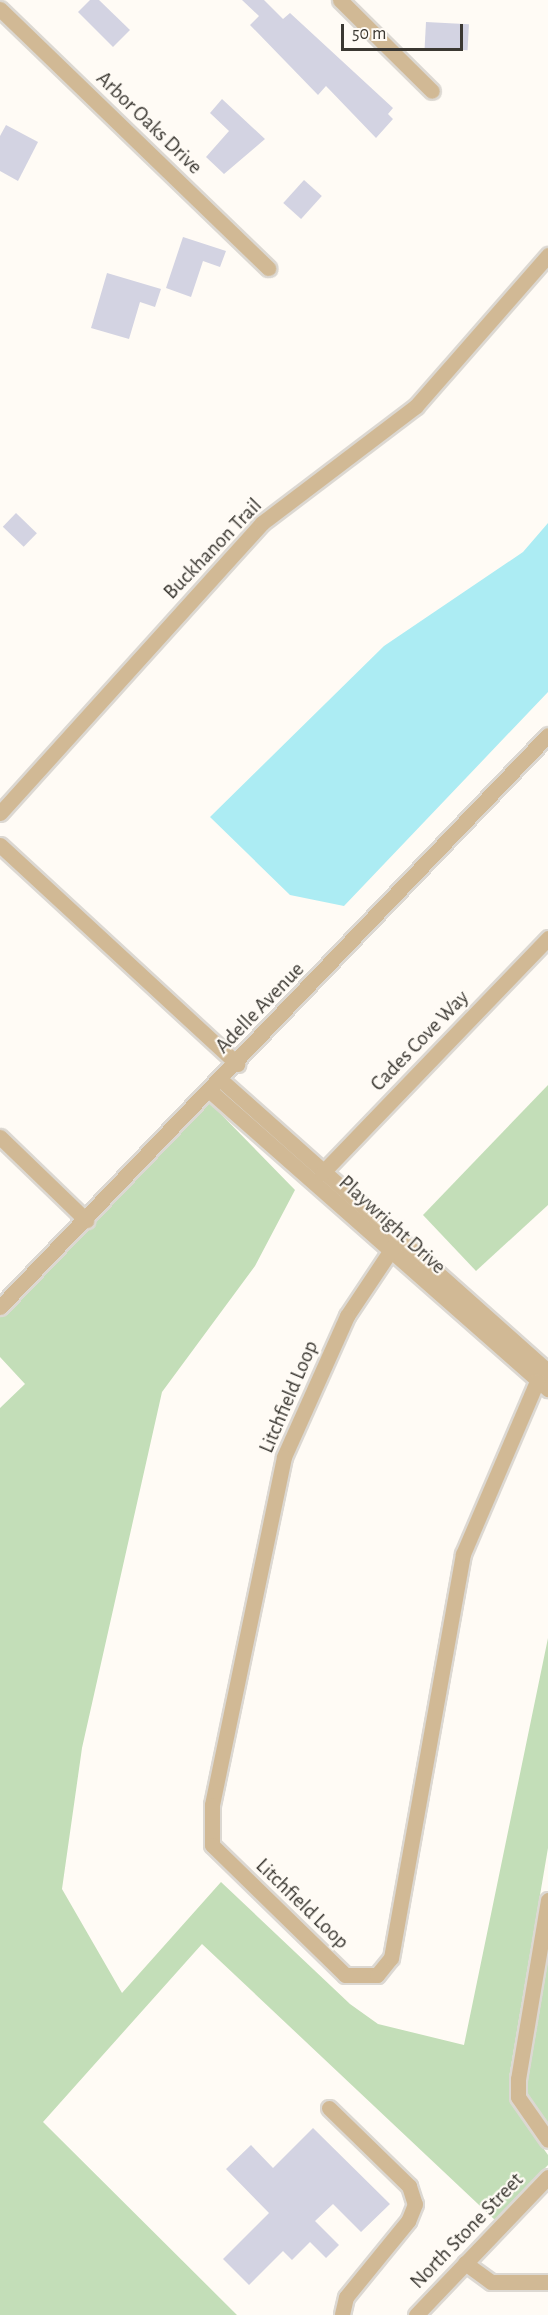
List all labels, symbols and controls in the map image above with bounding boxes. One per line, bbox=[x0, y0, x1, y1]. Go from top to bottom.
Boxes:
scale bar bbox=[344, 12, 466, 50]
text: 50 m bbox=[352, 25, 386, 43]
street label: Arbor Oaks Drive bbox=[91, 66, 207, 180]
street label: Buckhanon Trail bbox=[159, 493, 267, 605]
street label: Adelle Avenue bbox=[210, 957, 310, 1059]
street label: Cades Cove Way bbox=[366, 985, 474, 1097]
street label: Playwright Drive bbox=[333, 1170, 451, 1280]
street label: Litchfield Loop bbox=[254, 1337, 324, 1457]
street label: Litchfield Loop bbox=[250, 1853, 354, 1955]
street label: North Stone Street bbox=[405, 2168, 529, 2294]

